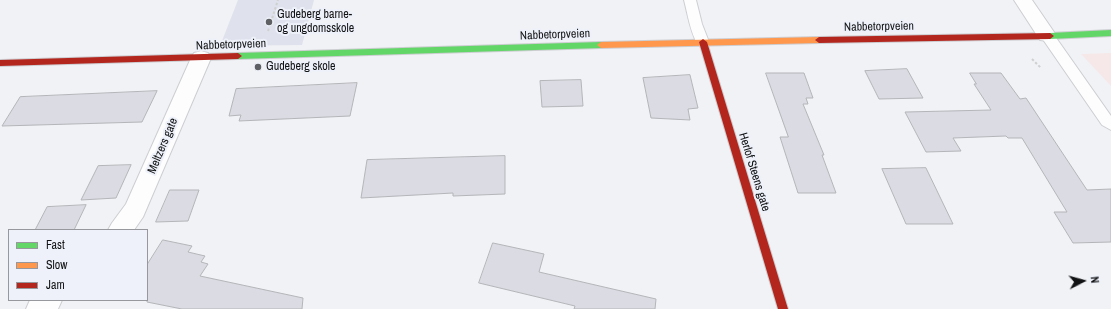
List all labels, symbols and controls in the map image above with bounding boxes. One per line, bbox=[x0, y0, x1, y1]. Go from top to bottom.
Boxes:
place label: Gudeberg barne- og ungdomsskole bbox=[277, 8, 354, 36]
marker: Gudeberg barne- og ungdomsskole bbox=[264, 17, 274, 27]
street label: Nabbetorpveien bbox=[844, 19, 914, 35]
street label: Nabbetorpveien bbox=[520, 27, 590, 43]
street label: Nabbetorpveien bbox=[196, 37, 266, 53]
place label: Gudeberg skole bbox=[266, 60, 335, 74]
marker: Gudeberg skole bbox=[253, 62, 263, 72]
street label: Meltzers gate bbox=[145, 116, 181, 176]
street label: Herlof Steens gate bbox=[735, 131, 773, 213]
legend bbox=[8, 229, 148, 301]
text: Fast bbox=[46, 237, 65, 253]
text: Slow bbox=[46, 257, 67, 273]
north arrow bbox=[1063, 261, 1103, 301]
text: N bbox=[1088, 276, 1102, 284]
text: Jam bbox=[46, 277, 65, 293]

